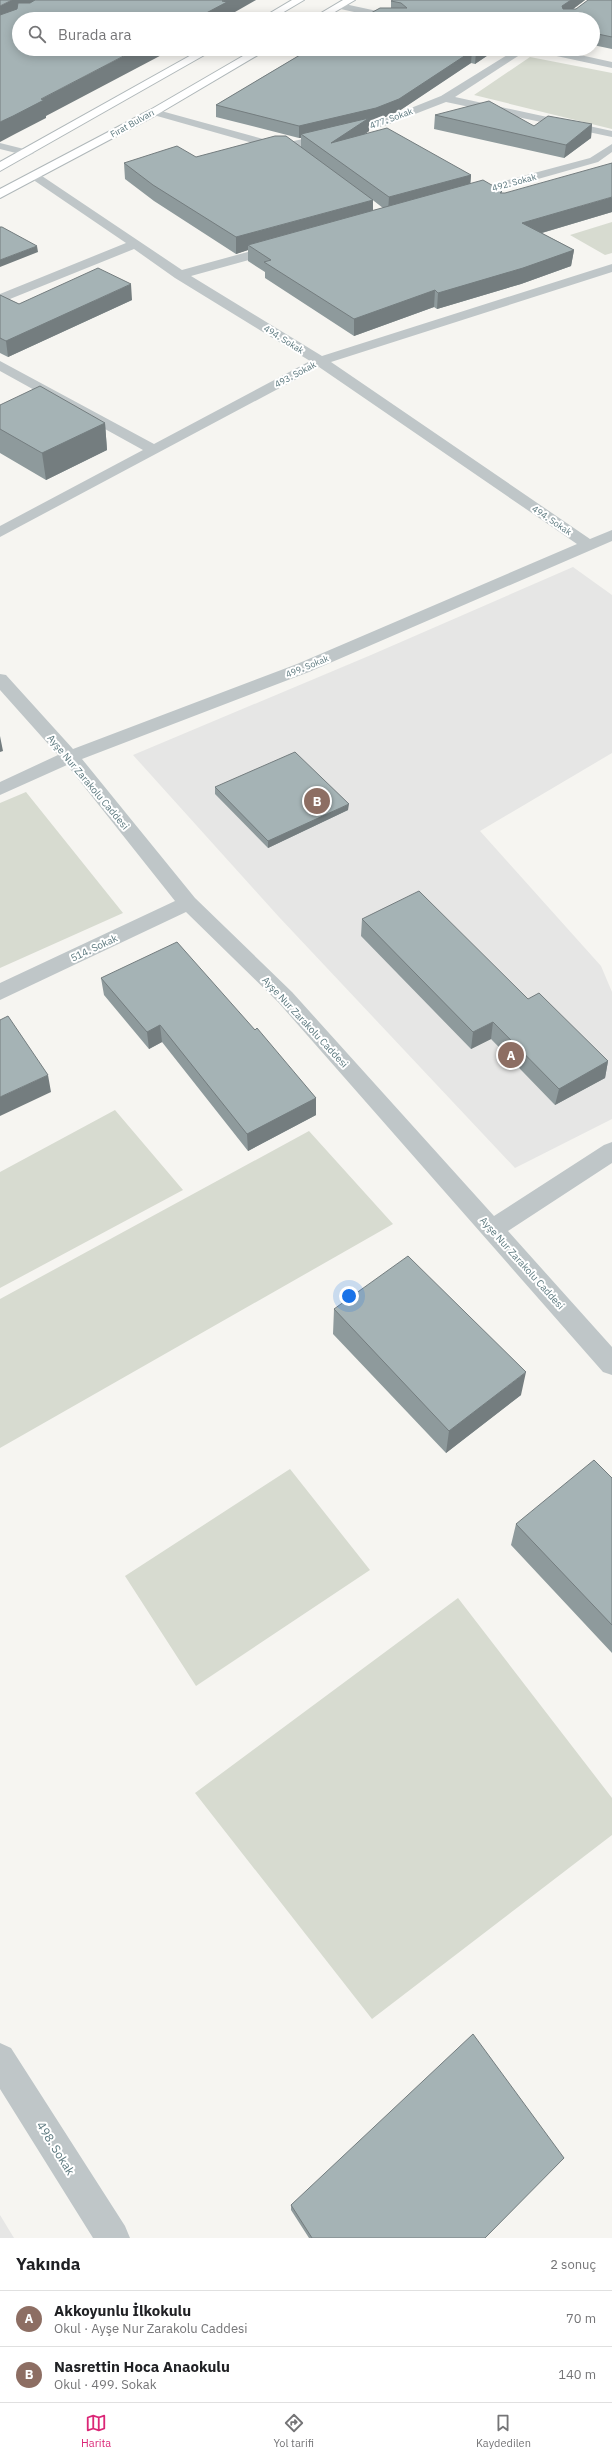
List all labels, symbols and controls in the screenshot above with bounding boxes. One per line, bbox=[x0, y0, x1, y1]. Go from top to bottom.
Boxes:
search box bbox=[12, 12, 600, 56]
icon: search bbox=[26, 23, 48, 45]
text: Burada ara bbox=[58, 25, 132, 44]
street label: 477. Sokak bbox=[368, 105, 414, 131]
street label: Fırat Bulvarı bbox=[108, 106, 156, 140]
street label: 492. Sokak bbox=[491, 171, 538, 193]
street label: 494. Sokak bbox=[262, 322, 306, 356]
street label: 493. Sokak bbox=[272, 358, 318, 389]
street label: 494. Sokak bbox=[530, 503, 574, 537]
street label: 499. Sokak bbox=[284, 652, 330, 680]
street label: Ayşe Nur Zarakolu Caddesi bbox=[44, 732, 132, 832]
pin: B bbox=[304, 786, 330, 816]
street label: 514. Sokak bbox=[68, 931, 120, 965]
street label: Ayşe Nur Zarakolu Caddesi bbox=[259, 974, 351, 1070]
pin: A bbox=[498, 1040, 524, 1070]
street label: Ayşe Nur Zarakolu Caddesi bbox=[477, 1214, 567, 1312]
your location bbox=[339, 1286, 359, 1306]
street label: 498. Sokak bbox=[34, 2118, 79, 2178]
text: Yakında bbox=[16, 2253, 80, 2275]
text: 2 sonuç bbox=[550, 2256, 596, 2273]
text: Akkoyunlu İlkokulu bbox=[54, 2301, 191, 2320]
text: A bbox=[25, 2310, 33, 2327]
text: 70 m bbox=[566, 2310, 596, 2327]
text: Okul · Ayşe Nur Zarakolu Caddesi bbox=[54, 2320, 248, 2337]
text: Nasrettin Hoca Anaokulu bbox=[54, 2357, 230, 2376]
text: B bbox=[25, 2366, 33, 2383]
text: 140 m bbox=[558, 2366, 596, 2383]
text: Okul · 499. Sokak bbox=[54, 2376, 157, 2393]
tab: Harita bbox=[81, 2412, 111, 2450]
tab: Yol tarifi bbox=[273, 2412, 314, 2450]
tab: Kaydedilen bbox=[476, 2412, 531, 2450]

